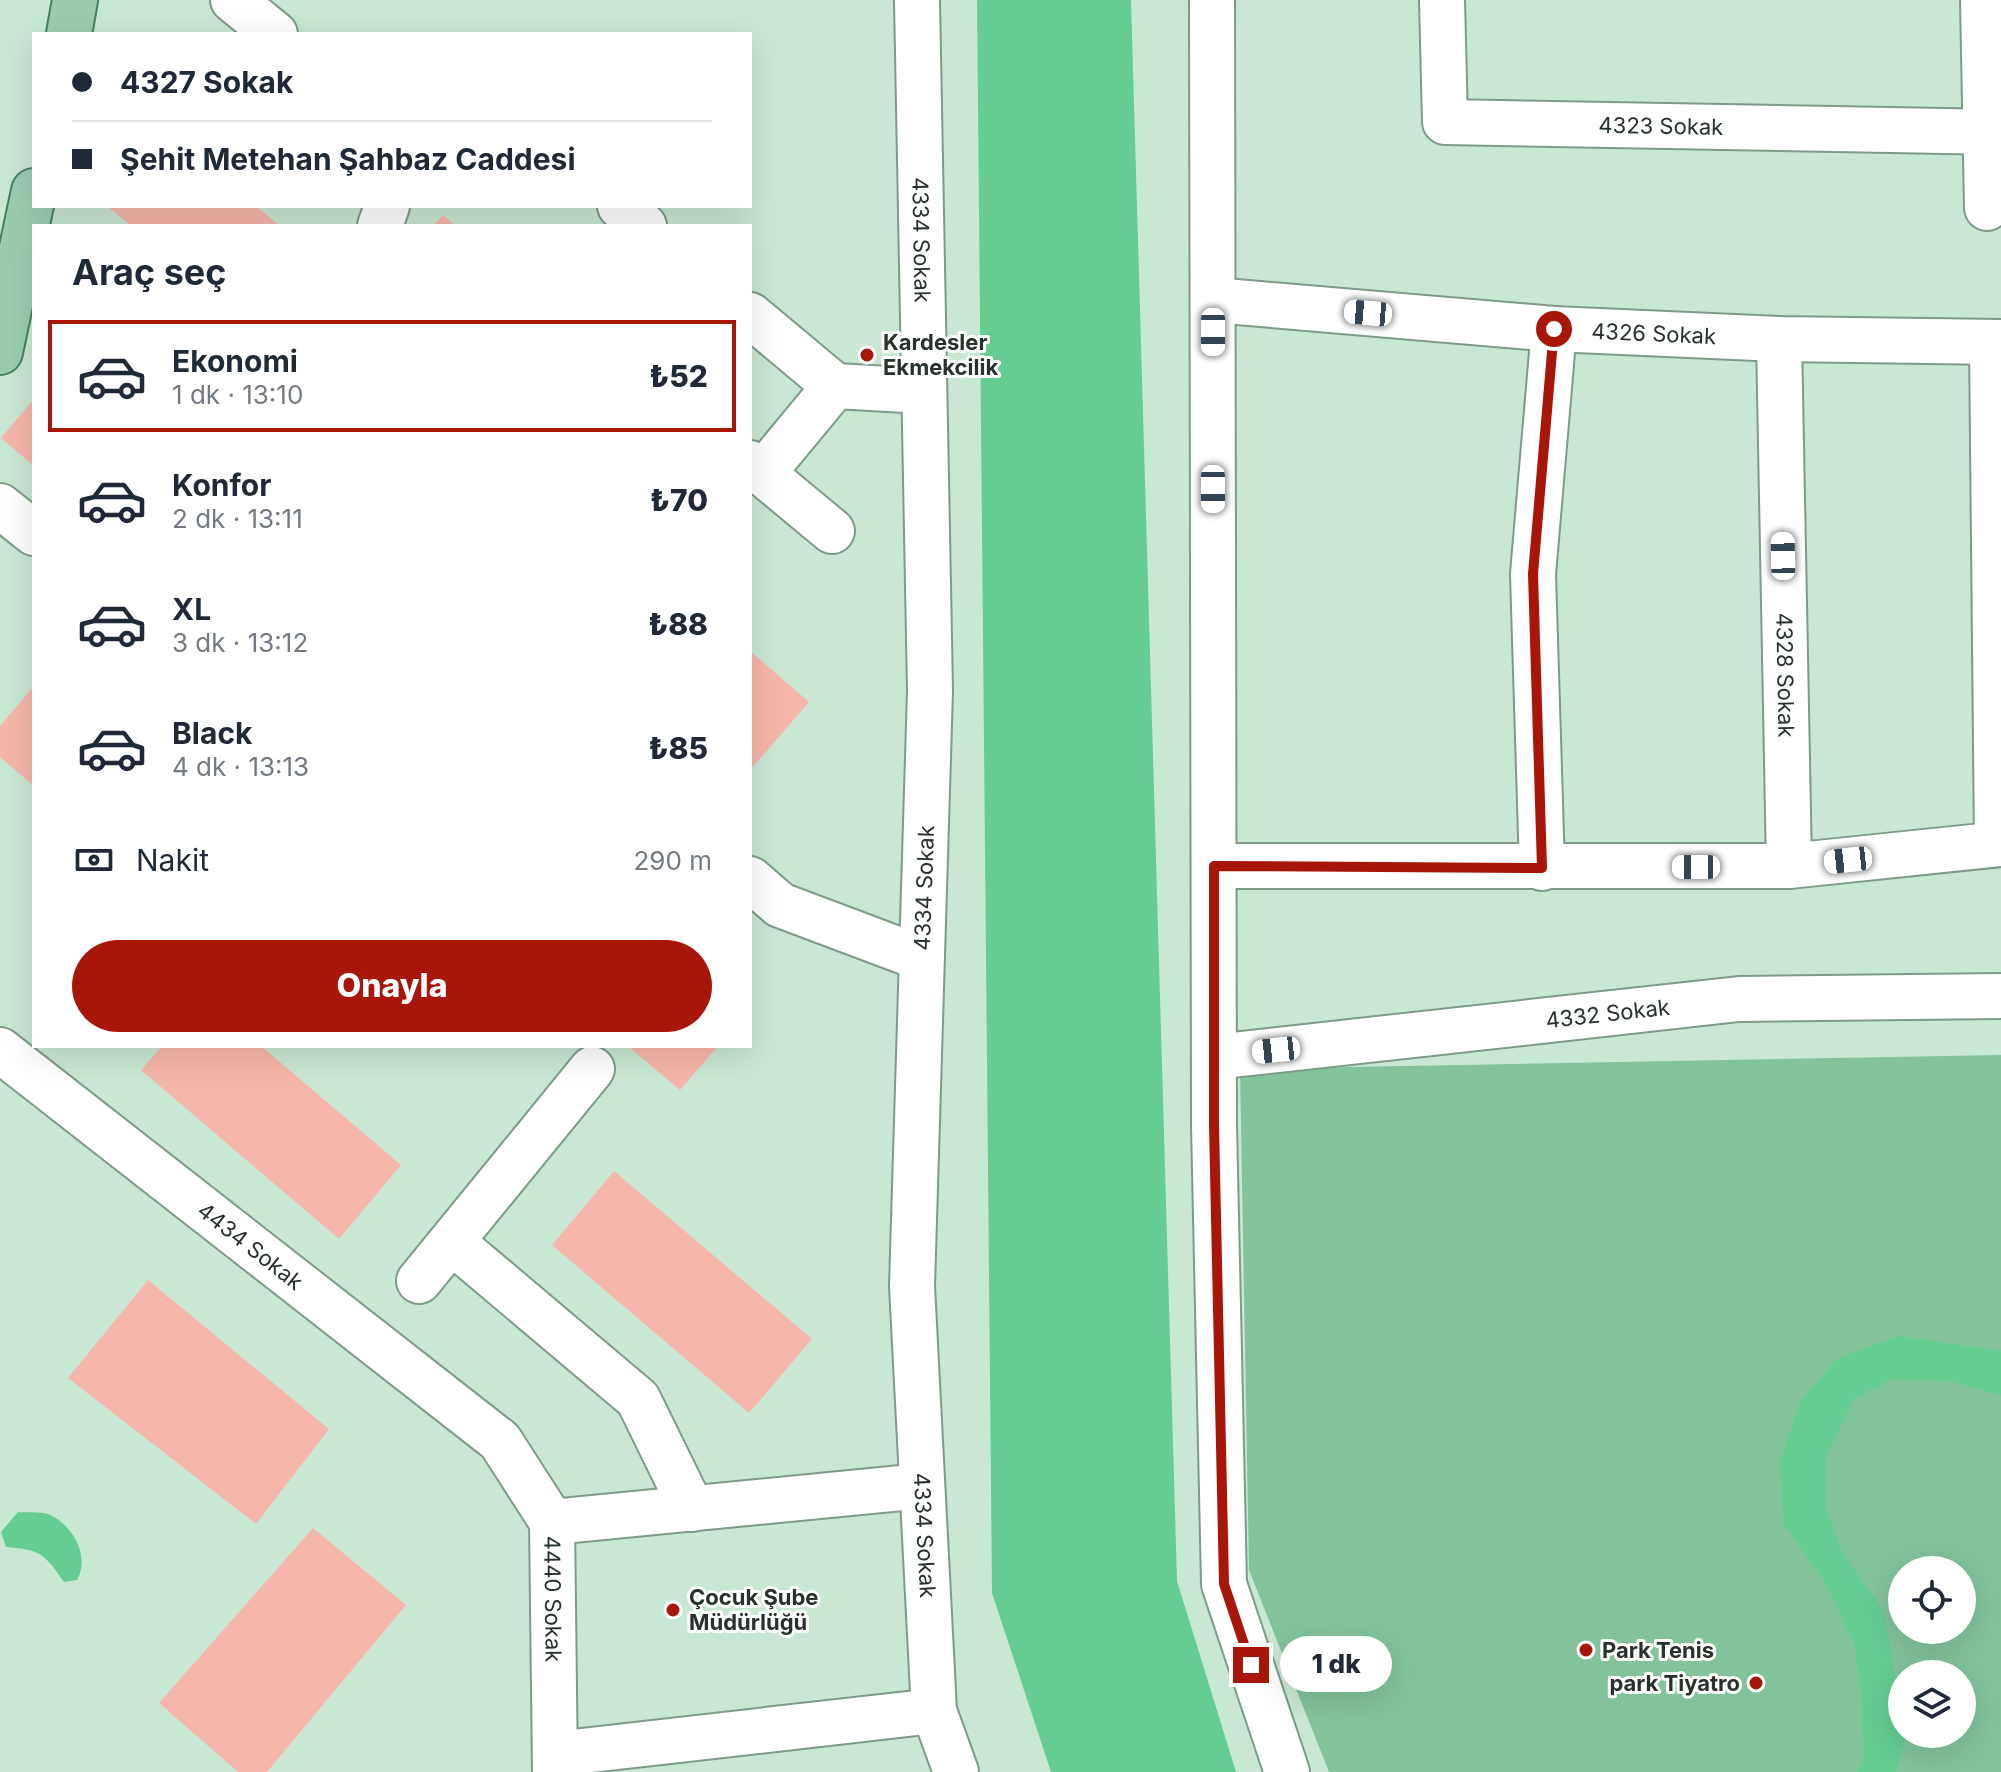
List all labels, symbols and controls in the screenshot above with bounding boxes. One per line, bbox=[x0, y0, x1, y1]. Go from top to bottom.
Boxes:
text: 4327 Sokak bbox=[120, 64, 293, 100]
street label: 4323 Sokak bbox=[1598, 112, 1724, 140]
text: Şehit Metehan Şahbaz Caddesi bbox=[120, 141, 576, 177]
street label: 4334 Sokak bbox=[907, 177, 936, 303]
text: Araç seç bbox=[72, 250, 226, 294]
car bbox=[1343, 299, 1393, 327]
car bbox=[1201, 308, 1225, 356]
route start bbox=[1536, 311, 1572, 347]
street label: 4326 Sokak bbox=[1591, 318, 1717, 349]
place label: Kardesler Ekmekcilik bbox=[883, 329, 998, 380]
icon: car bbox=[76, 340, 148, 412]
text: Ekonomi bbox=[172, 343, 298, 379]
marker: Kardesler Ekmekcilik bbox=[858, 346, 876, 364]
text: ₺52 bbox=[649, 358, 708, 394]
text: 1 dk · 13:10 bbox=[172, 379, 303, 410]
icon: car bbox=[76, 464, 148, 536]
car bbox=[1201, 465, 1225, 513]
text: Konfor bbox=[172, 467, 271, 503]
text: ₺70 bbox=[650, 482, 708, 518]
text: 2 dk · 13:11 bbox=[172, 503, 303, 534]
car bbox=[1771, 532, 1795, 580]
icon: car bbox=[76, 588, 148, 660]
text: XL bbox=[172, 591, 211, 627]
text: ₺88 bbox=[648, 606, 708, 642]
street label: 4328 Sokak bbox=[1771, 612, 1800, 738]
text: 3 dk · 13:12 bbox=[172, 627, 308, 658]
icon: car bbox=[76, 712, 148, 784]
text: Black bbox=[172, 715, 252, 751]
text: ₺85 bbox=[649, 730, 708, 766]
text: 4 dk · 13:13 bbox=[172, 751, 309, 782]
street label: 4334 Sokak bbox=[909, 825, 939, 951]
icon: cash bbox=[72, 838, 116, 882]
text: Nakit bbox=[136, 842, 209, 878]
text: 290 m bbox=[634, 845, 712, 876]
car bbox=[1823, 846, 1873, 874]
car bbox=[1672, 855, 1720, 879]
button: Onayla bbox=[72, 940, 712, 1032]
street label: 4332 Sokak bbox=[1544, 994, 1671, 1033]
car bbox=[1251, 1036, 1301, 1064]
street label: 4434 Sokak bbox=[193, 1197, 308, 1295]
street label: 4334 Sokak bbox=[909, 1472, 941, 1599]
street label: 4440 Sokak bbox=[539, 1536, 567, 1662]
map controls bbox=[1888, 1556, 1976, 1748]
button: locate bbox=[1888, 1556, 1976, 1644]
place label: Çocuk Şube Müdürlüğü bbox=[689, 1584, 818, 1635]
marker: Çocuk Şube Müdürlüğü bbox=[664, 1601, 682, 1619]
callout: 1 dk bbox=[1279, 1637, 1391, 1693]
place label: Park Tenis bbox=[1602, 1637, 1714, 1663]
marker: Park Tenis bbox=[1577, 1641, 1595, 1659]
route end bbox=[1233, 1647, 1269, 1683]
text: 1 dk bbox=[1311, 1648, 1361, 1679]
button: layers bbox=[1888, 1660, 1976, 1748]
place label: park Tiyatro bbox=[1609, 1670, 1740, 1696]
marker: park Tiyatro bbox=[1747, 1674, 1765, 1692]

